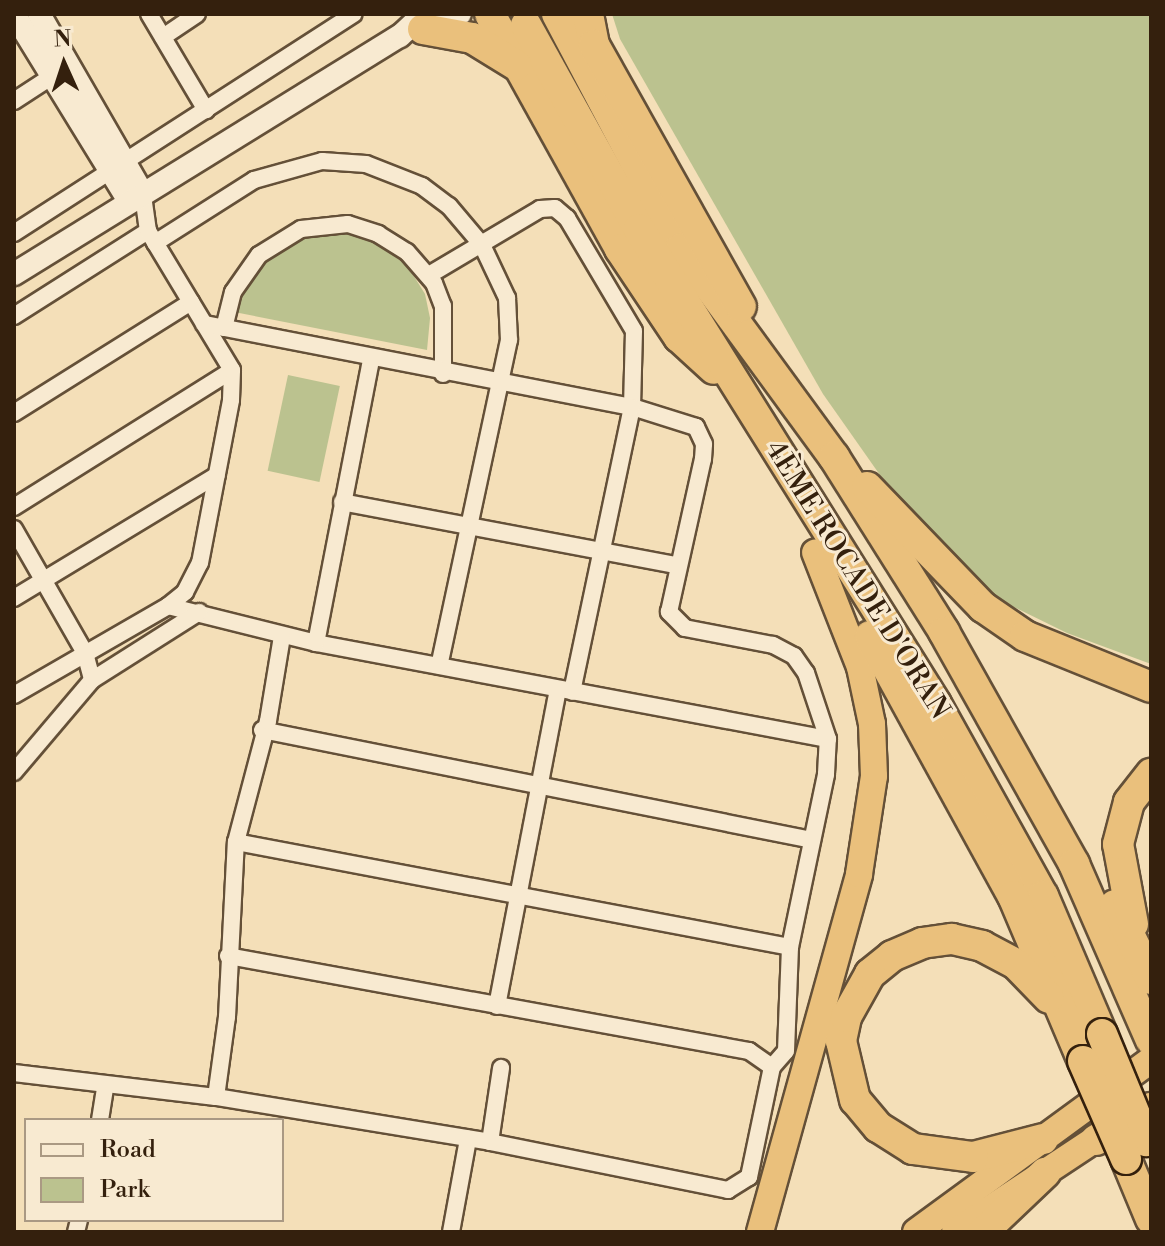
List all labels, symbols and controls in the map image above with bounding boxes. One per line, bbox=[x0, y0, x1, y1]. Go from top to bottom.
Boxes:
north arrow bbox=[24, 24, 104, 104]
text: N bbox=[53, 26, 72, 53]
street label: 4ÈME ROCADE D'ORAN bbox=[757, 435, 957, 725]
legend bbox=[24, 1118, 284, 1222]
text: Road bbox=[100, 1135, 156, 1165]
text: Park bbox=[100, 1175, 150, 1205]

